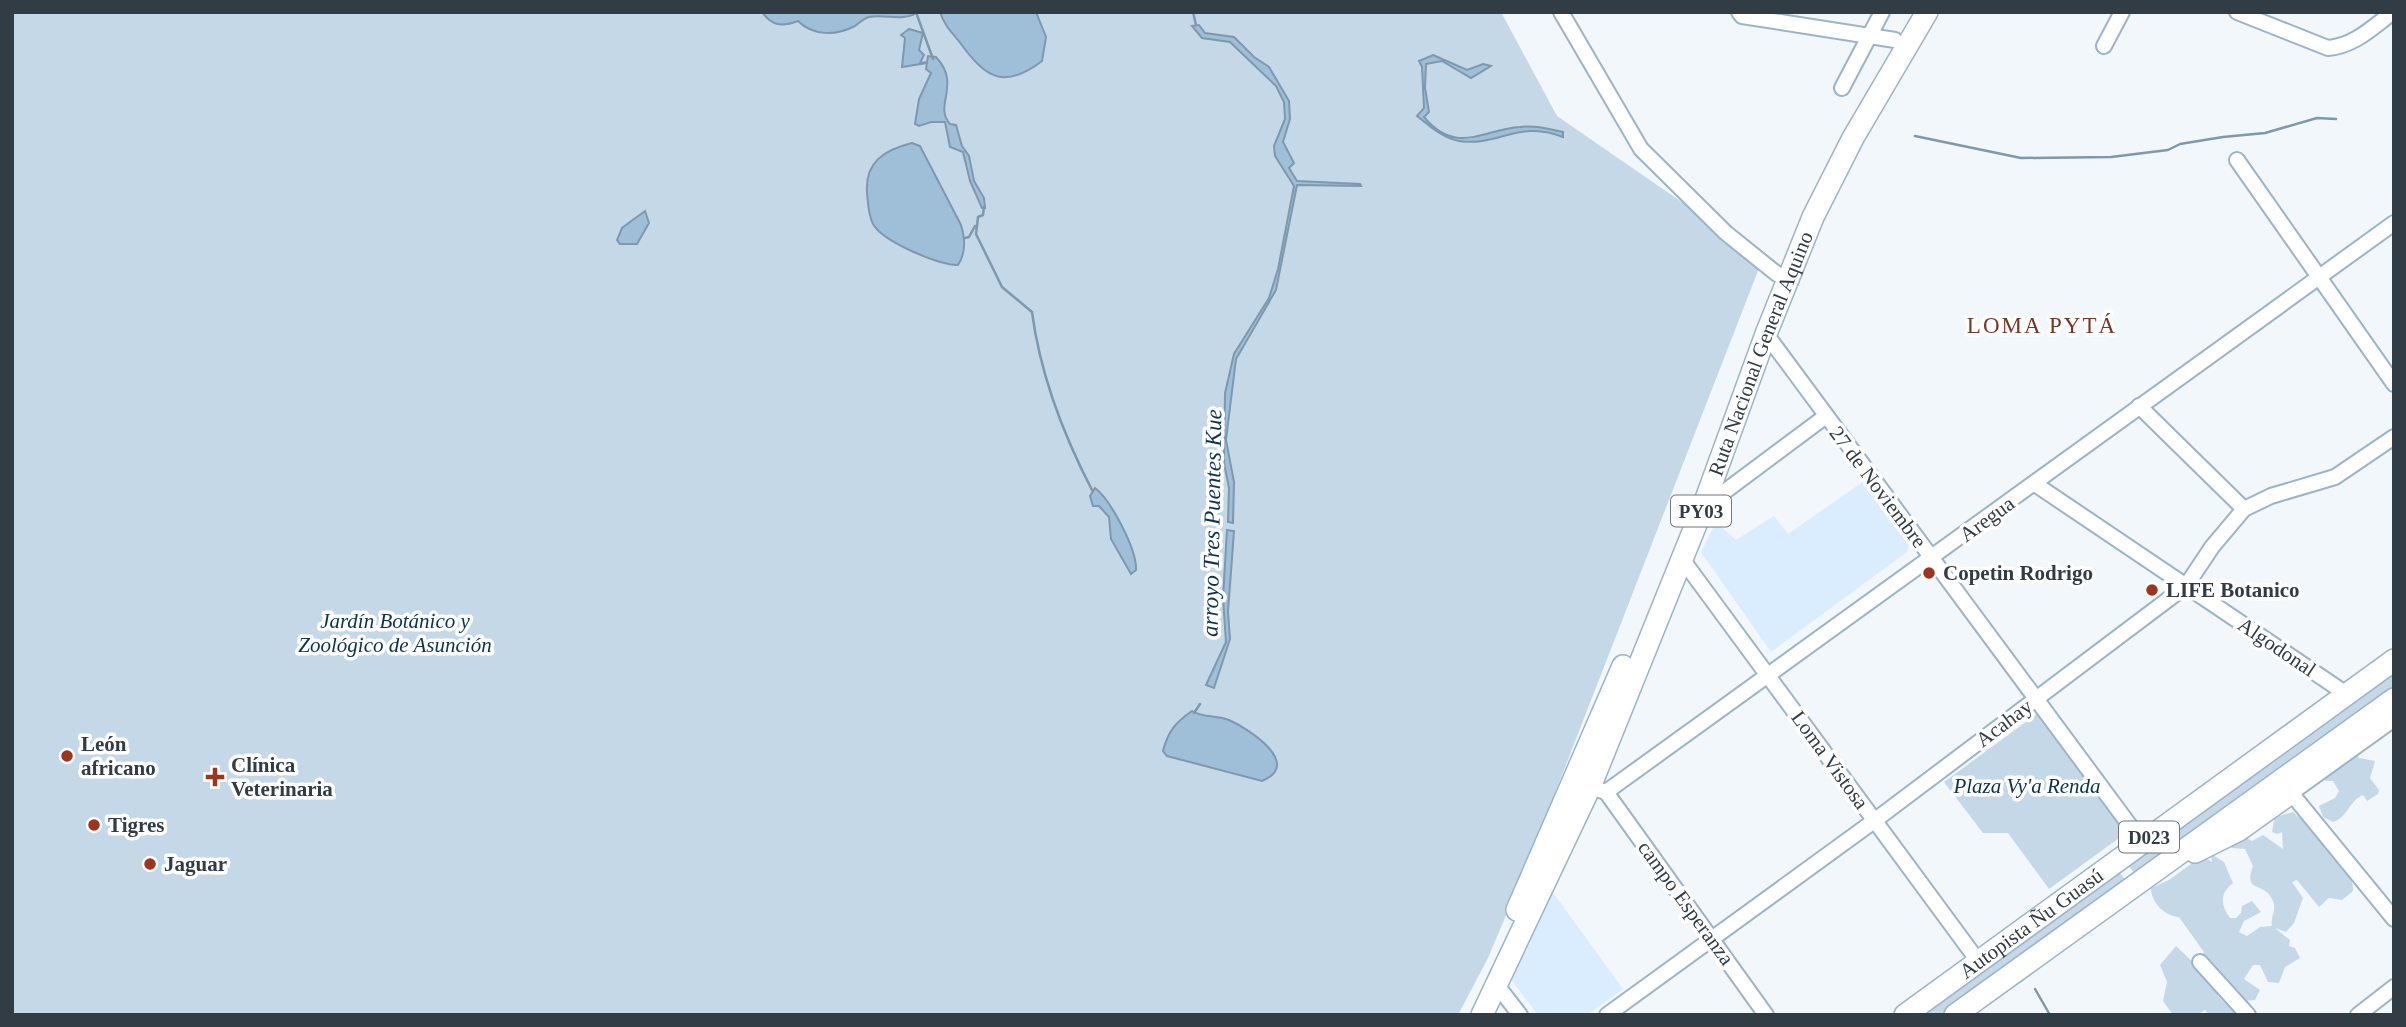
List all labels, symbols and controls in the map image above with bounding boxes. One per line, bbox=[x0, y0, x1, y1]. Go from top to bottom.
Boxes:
street label: Ruta Nacional General Aquino bbox=[1703, 228, 1818, 479]
district label: LOMA PYTÁ bbox=[1967, 313, 2117, 338]
water label: arroyo Tres Puentes Kue bbox=[1198, 409, 1226, 637]
street label: 27 de Noviembre bbox=[1825, 422, 1931, 552]
street label: Aregua bbox=[1955, 491, 2020, 547]
road number: PY03 bbox=[1671, 496, 1731, 526]
place label: Copetin Rodrigo bbox=[1943, 561, 2093, 585]
marker: Copetin Rodrigo bbox=[1921, 565, 1937, 581]
place label: LIFE Botanico bbox=[2166, 578, 2300, 602]
marker: LIFE Botanico bbox=[2144, 582, 2160, 598]
park label: Jardín Botánico y Zoológico de Asunción bbox=[298, 609, 492, 657]
street label: Algodonal bbox=[2234, 612, 2321, 682]
street label: Acahay bbox=[1971, 694, 2037, 752]
street label: Loma Vistosa bbox=[1786, 706, 1874, 814]
place label: León africano bbox=[81, 732, 156, 780]
marker: León africano bbox=[59, 748, 75, 764]
place label: Clínica Veterinaria bbox=[231, 753, 333, 801]
marker: Clínica Veterinaria bbox=[205, 767, 225, 787]
park label: Plaza Vy'a Renda bbox=[1952, 774, 2101, 798]
place label: Tigres bbox=[108, 813, 164, 837]
marker: Tigres bbox=[86, 817, 102, 833]
road number: D023 bbox=[2119, 822, 2179, 852]
street label: campo Esperanza bbox=[1633, 836, 1739, 970]
place label: Jaguar bbox=[164, 852, 227, 876]
marker: Jaguar bbox=[142, 856, 158, 872]
street label: Autopista Ñu Guasú bbox=[1955, 863, 2108, 983]

